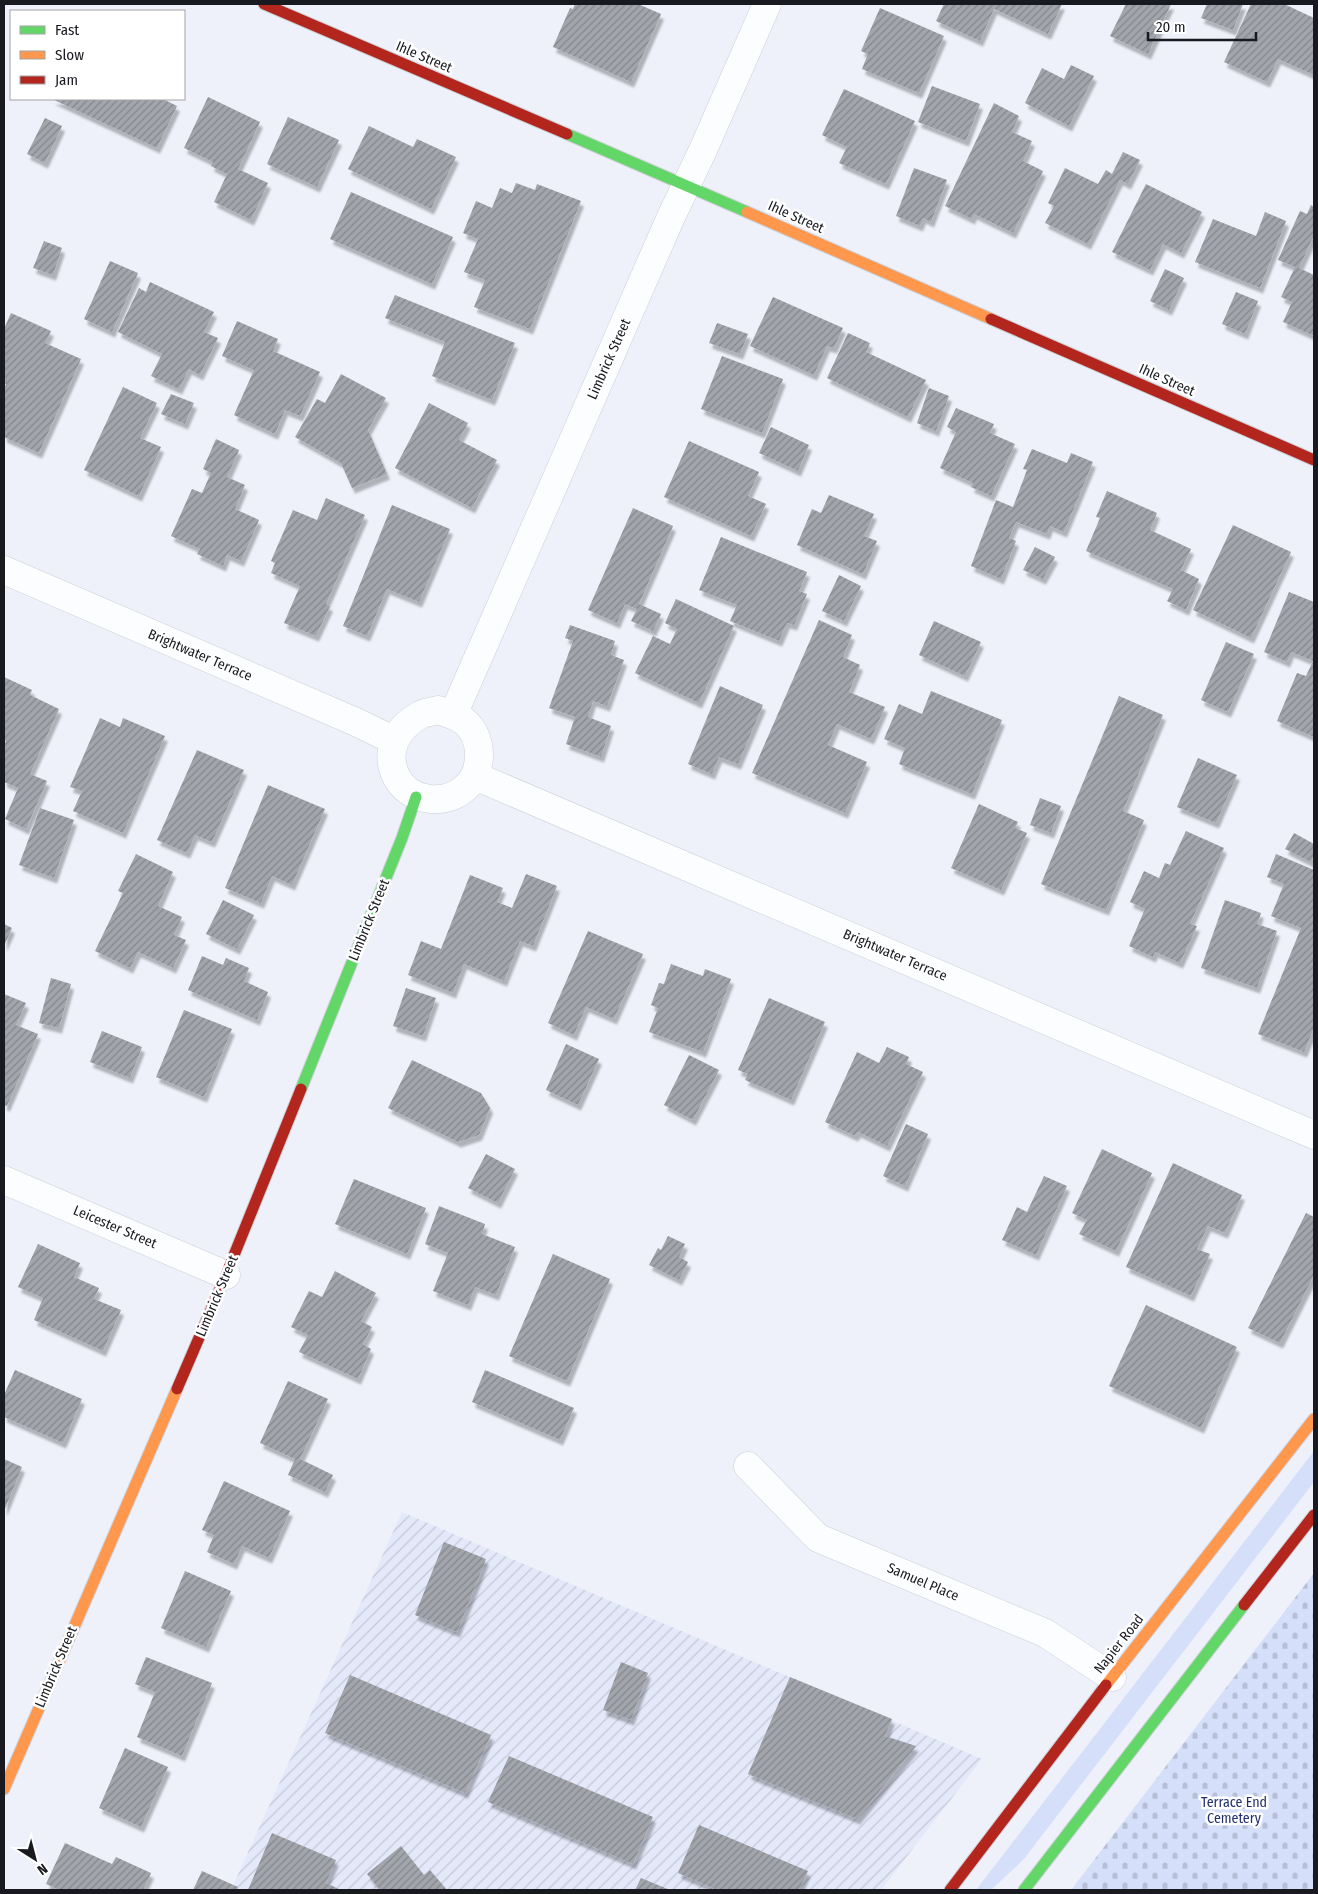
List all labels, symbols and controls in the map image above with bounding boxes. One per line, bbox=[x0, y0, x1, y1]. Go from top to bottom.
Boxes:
legend bbox=[10, 10, 185, 100]
scale bar bbox=[1148, 10, 1256, 42]
text: 20 m bbox=[1156, 18, 1186, 36]
text: Fast bbox=[55, 21, 79, 39]
street label: Ihle Street bbox=[393, 38, 455, 77]
text: Slow bbox=[55, 46, 84, 64]
text: Jam bbox=[55, 71, 78, 89]
street label: Ihle Street bbox=[765, 197, 827, 237]
street label: Limbrick Street bbox=[584, 316, 635, 402]
street label: Ihle Street bbox=[1136, 360, 1198, 400]
street label: Brightwater Terrace bbox=[145, 625, 255, 685]
street label: Limbrick Street bbox=[345, 876, 393, 963]
street label: Brightwater Terrace bbox=[840, 925, 950, 985]
street label: Leicester Street bbox=[71, 1202, 160, 1252]
street label: Limbrick Street bbox=[192, 1252, 242, 1339]
street label: Samuel Place bbox=[885, 1559, 961, 1605]
street label: Napier Road bbox=[1091, 1611, 1147, 1677]
street label: Limbrick Street bbox=[31, 1623, 81, 1710]
park label: Terrace End Cemetery bbox=[1201, 1794, 1267, 1827]
north arrow bbox=[10, 1834, 60, 1884]
text: N bbox=[34, 1860, 51, 1878]

